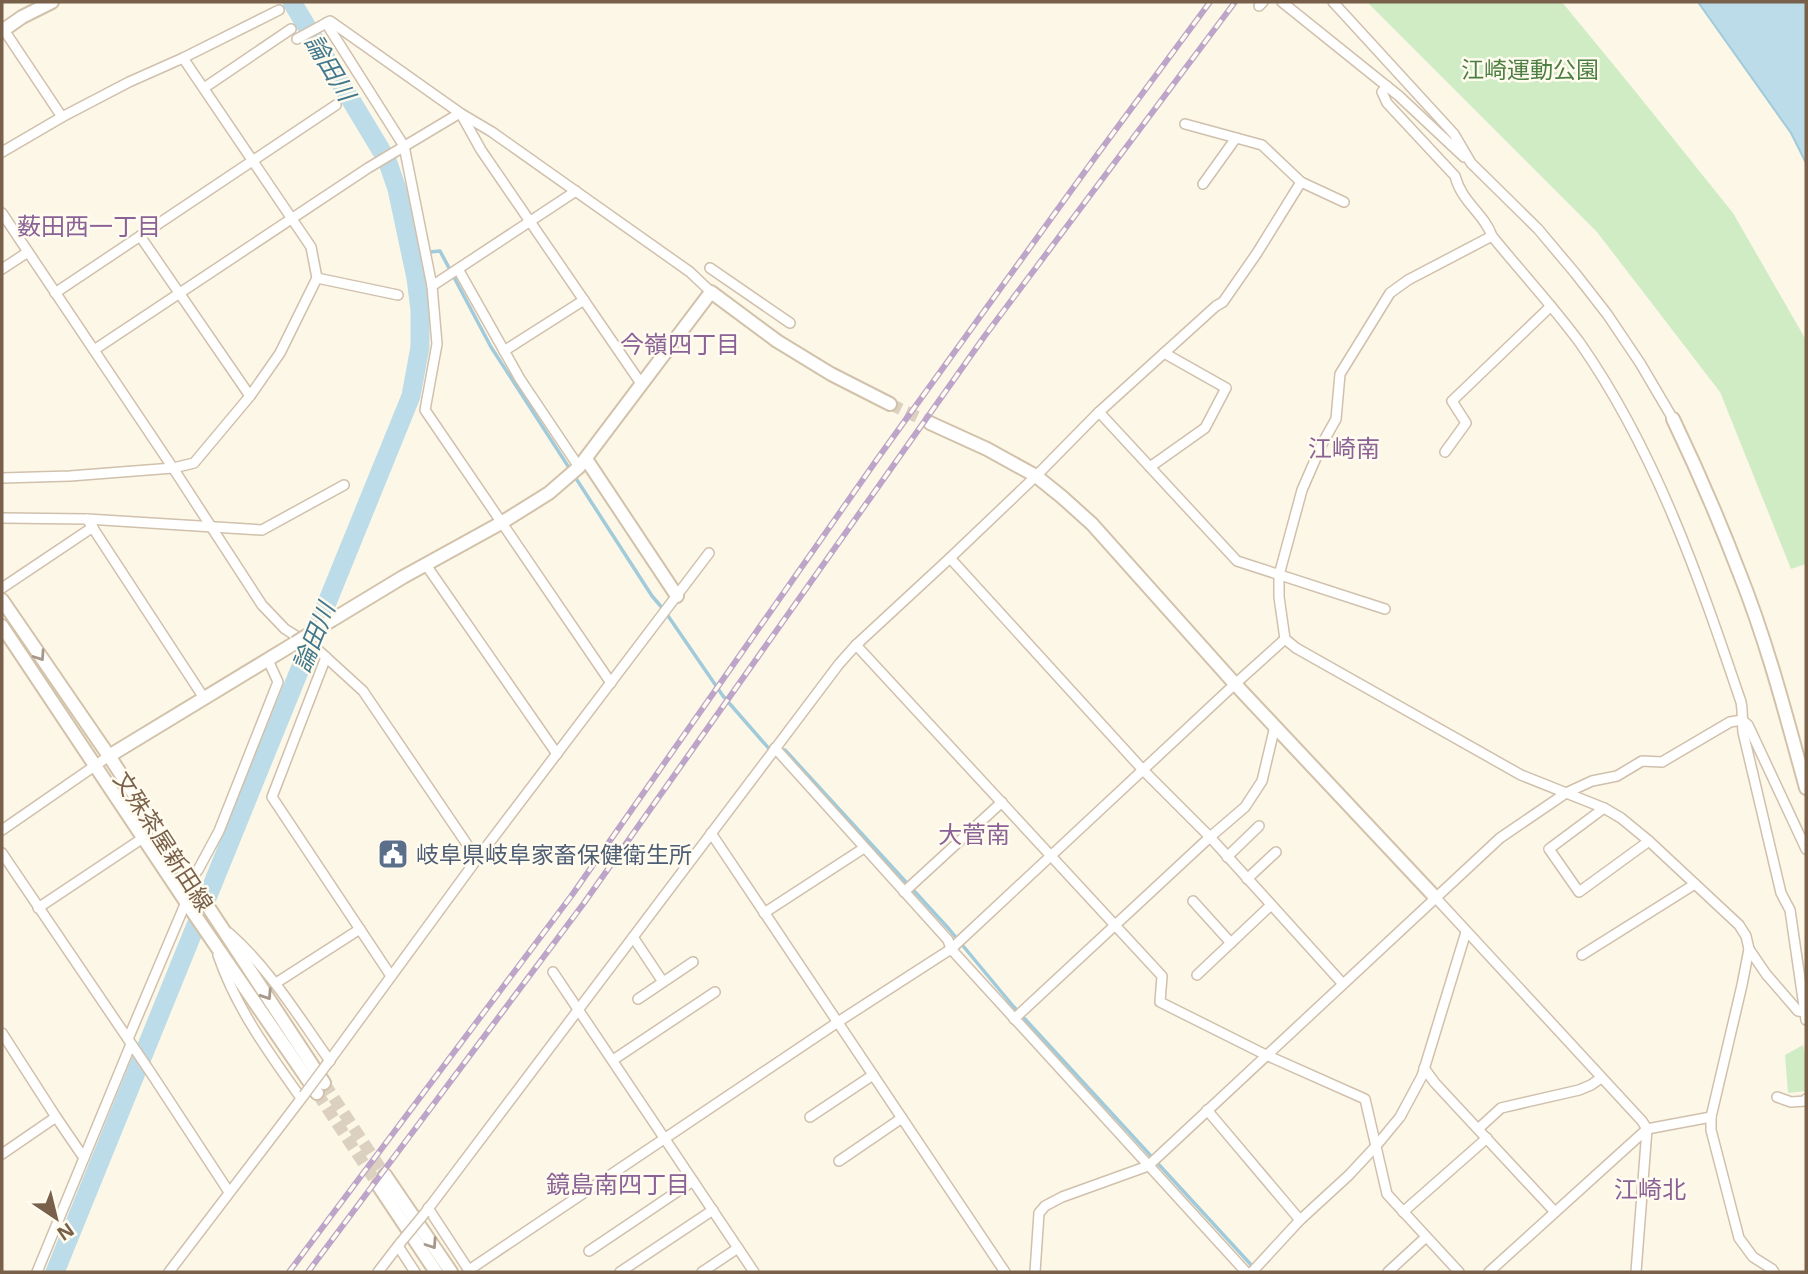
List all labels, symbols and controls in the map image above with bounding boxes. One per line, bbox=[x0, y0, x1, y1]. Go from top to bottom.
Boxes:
water label: 論田川 bbox=[298, 28, 365, 109]
park label: 江崎運動公園 bbox=[1461, 53, 1599, 85]
district label: 薮田西一丁目 bbox=[17, 209, 161, 242]
district label: 今嶺四丁目 bbox=[620, 327, 740, 360]
district label: 江崎南 bbox=[1308, 431, 1380, 464]
water label: 論田川 bbox=[284, 595, 343, 677]
one-way arrow bbox=[32, 648, 44, 661]
street label: 文殊茶屋新田線 bbox=[107, 765, 221, 917]
district label: 大菅南 bbox=[938, 817, 1010, 850]
public building icon: 岐阜県岐阜家畜保健衛生所 bbox=[376, 837, 410, 871]
place label: 岐阜県岐阜家畜保健衛生所 bbox=[416, 838, 692, 870]
one-way arrow bbox=[258, 988, 271, 1001]
district label: 鏡島南四丁目 bbox=[546, 1167, 690, 1200]
district label: 江崎北 bbox=[1614, 1172, 1686, 1205]
north arrow bbox=[21, 1183, 91, 1253]
text: N bbox=[52, 1217, 80, 1247]
one-way arrow bbox=[424, 1236, 436, 1249]

